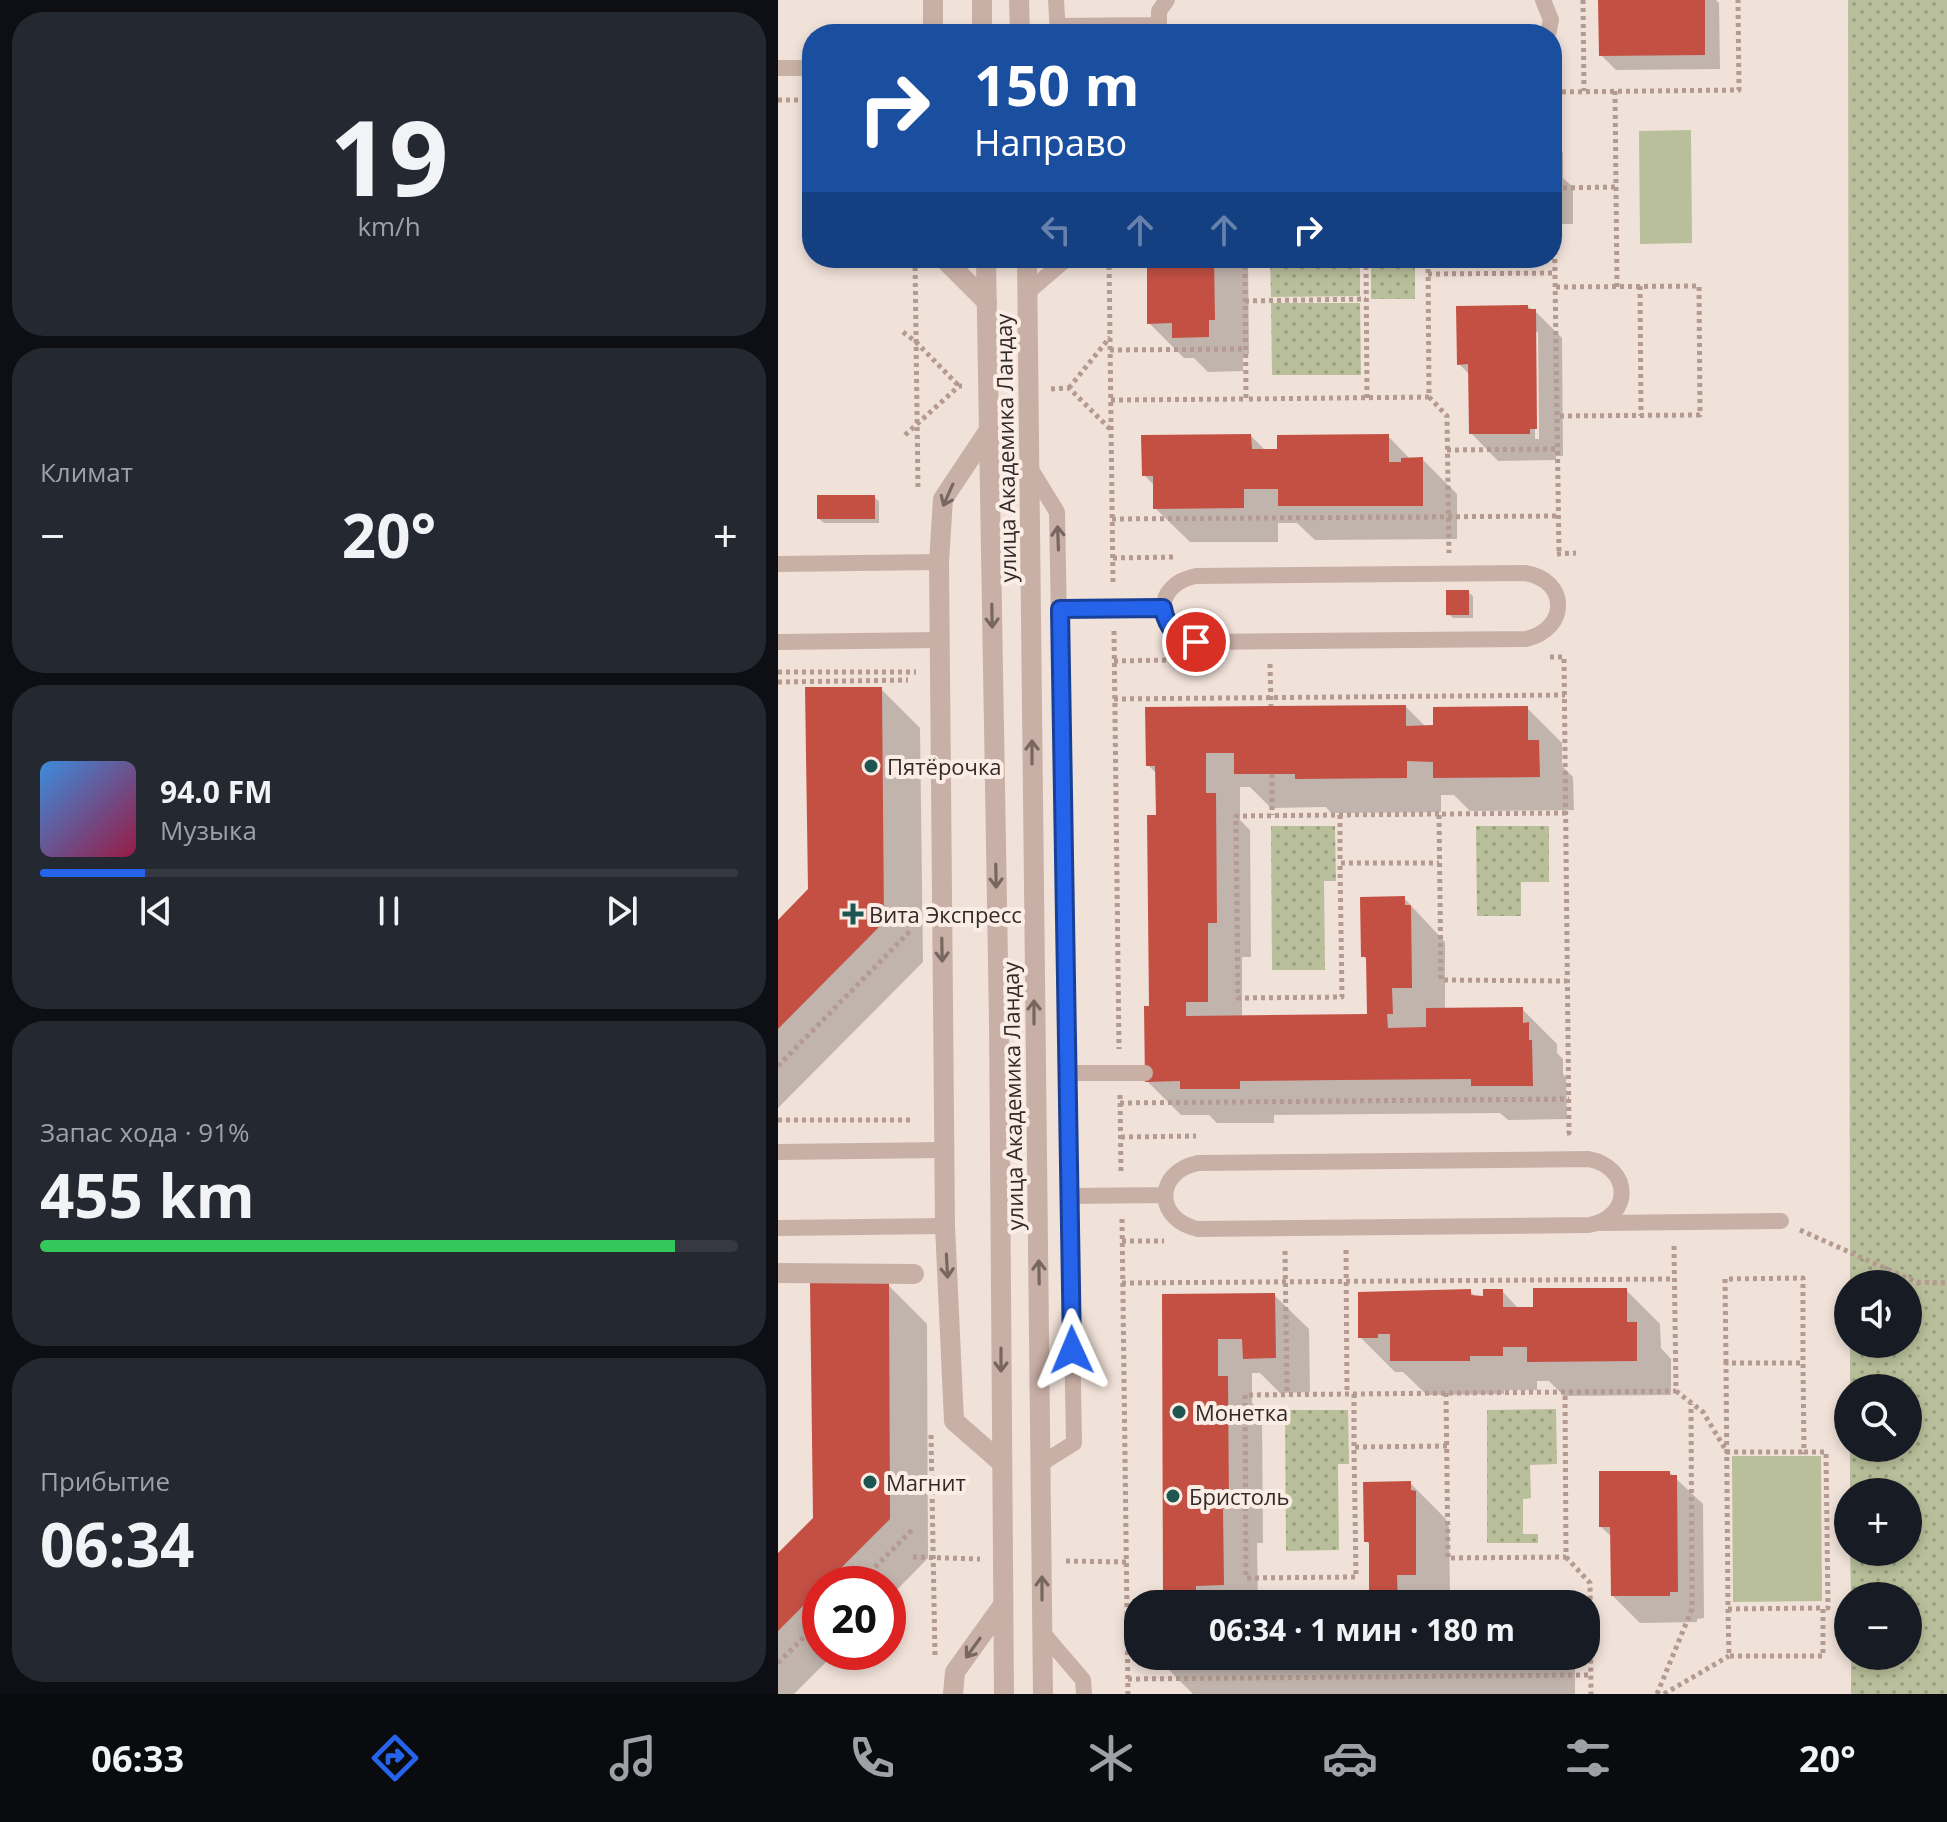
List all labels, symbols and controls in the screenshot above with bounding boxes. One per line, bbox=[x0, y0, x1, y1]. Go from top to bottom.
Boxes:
text: 150 m bbox=[974, 46, 1140, 122]
icon: right bbox=[842, 56, 946, 160]
text: 19 bbox=[330, 85, 448, 226]
text: Направо bbox=[974, 118, 1127, 167]
text: km/h bbox=[357, 208, 421, 244]
icon: left bbox=[1034, 208, 1078, 252]
icon: ahead bbox=[1118, 208, 1162, 252]
icon: ahead bbox=[1202, 208, 1246, 252]
icon: right bbox=[1286, 208, 1330, 252]
street label: улица Академика Ландау bbox=[988, 312, 1022, 583]
text: Климат bbox=[40, 454, 133, 490]
one-way arrow bbox=[939, 483, 954, 507]
text: 20° bbox=[342, 494, 436, 576]
text: − bbox=[40, 505, 65, 565]
text: + bbox=[713, 505, 738, 565]
one-way arrow bbox=[1050, 525, 1066, 552]
one-way arrow bbox=[984, 602, 1000, 629]
pin bbox=[1162, 608, 1230, 676]
icon: arrive bbox=[1174, 620, 1218, 664]
one-way arrow bbox=[1024, 739, 1040, 766]
place label: Пятёрочка bbox=[887, 751, 1002, 781]
marker: Пятёрочка bbox=[862, 757, 880, 775]
text: 94.0 FM bbox=[160, 771, 273, 812]
text: Музыка bbox=[160, 812, 257, 848]
one-way arrow bbox=[988, 862, 1004, 889]
icon: previous bbox=[134, 889, 178, 933]
icon: pause bbox=[367, 889, 411, 933]
icon: next bbox=[600, 889, 644, 933]
place label: Вита Экспресс bbox=[869, 899, 1022, 929]
marker: Вита Экспресс bbox=[844, 905, 862, 923]
one-way arrow bbox=[934, 936, 950, 963]
street label: улица Академика Ландау bbox=[995, 960, 1029, 1231]
one-way arrow bbox=[1026, 999, 1042, 1026]
text: Запас хода · 91% bbox=[40, 1114, 250, 1150]
text: 455 km bbox=[40, 1154, 255, 1236]
one-way arrow bbox=[939, 1252, 954, 1279]
one-way arrow bbox=[1031, 1259, 1046, 1286]
map controls bbox=[1834, 1270, 1922, 1670]
button: sound bbox=[1834, 1270, 1922, 1358]
position arrow bbox=[1030, 1308, 1114, 1392]
one-way arrow bbox=[993, 1346, 1009, 1373]
button: search bbox=[1834, 1374, 1922, 1462]
place label: Монетка bbox=[1195, 1397, 1288, 1427]
marker: Монетка bbox=[1170, 1403, 1188, 1421]
text: Прибытие bbox=[40, 1463, 170, 1499]
place label: Магнит bbox=[886, 1467, 966, 1497]
marker: Магнит bbox=[861, 1473, 879, 1491]
button: + bbox=[1834, 1478, 1922, 1566]
place label: Бристоль bbox=[1189, 1481, 1290, 1511]
marker: Бристоль bbox=[1164, 1487, 1182, 1505]
text: 06:34 bbox=[40, 1503, 194, 1585]
speed limit sign: 20 bbox=[802, 1566, 906, 1670]
one-way arrow bbox=[1034, 1575, 1050, 1602]
button: − bbox=[1834, 1582, 1922, 1670]
text: 06:34 · 1 мин · 180 m bbox=[1209, 1609, 1515, 1650]
one-way arrow bbox=[965, 1636, 981, 1658]
icon: directions bbox=[367, 1730, 423, 1786]
icon: music bbox=[605, 1730, 661, 1786]
icon: phone bbox=[844, 1730, 900, 1786]
icon: climate bbox=[1083, 1730, 1139, 1786]
icon: car bbox=[1322, 1730, 1378, 1786]
icon: filters bbox=[1560, 1730, 1616, 1786]
text: 06:33 bbox=[91, 1734, 184, 1783]
text: 20° bbox=[1799, 1734, 1856, 1783]

